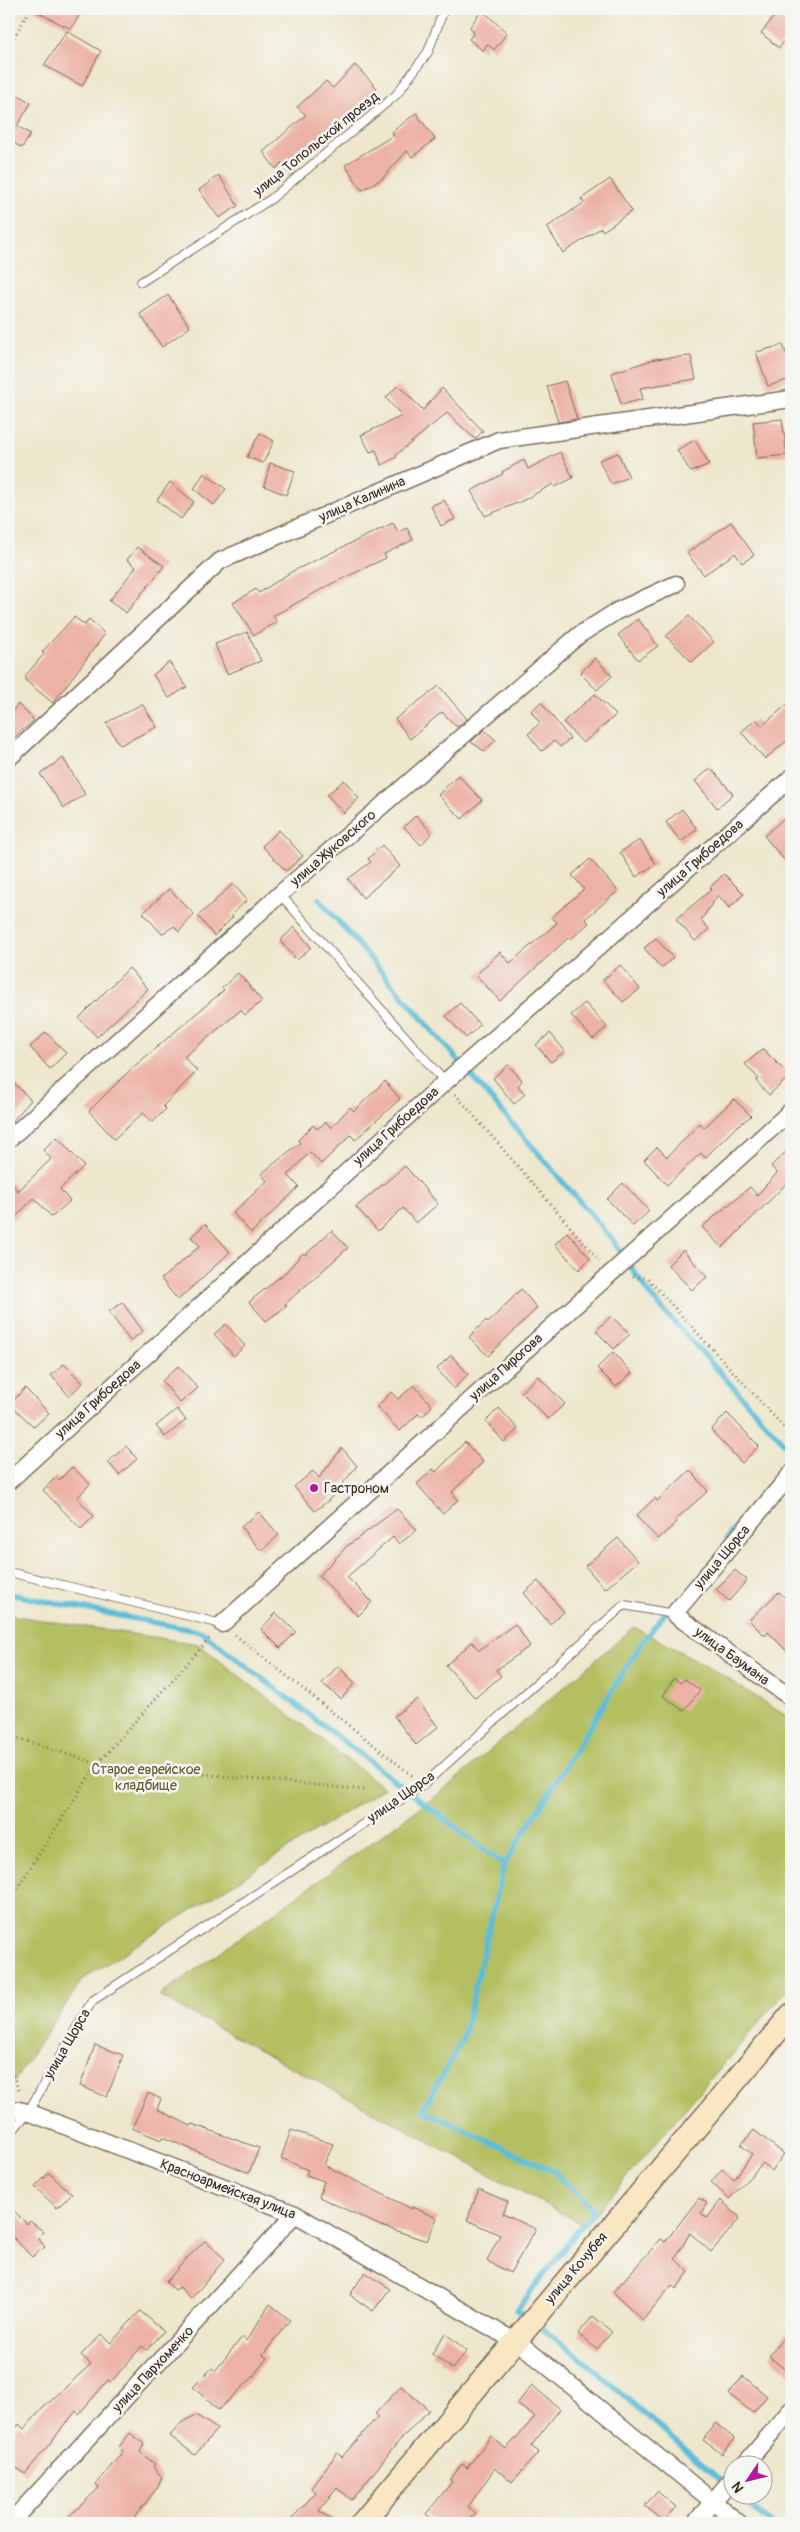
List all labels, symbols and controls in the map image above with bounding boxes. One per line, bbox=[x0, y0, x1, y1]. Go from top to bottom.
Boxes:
street label: улица Топольской проезд bbox=[249, 88, 383, 200]
street label: улица Калинина bbox=[315, 472, 408, 526]
street label: улица Жуковского bbox=[286, 806, 380, 891]
street label: улица Грибоедова bbox=[652, 816, 747, 901]
street label: улица Грибоедова bbox=[349, 1083, 442, 1170]
street label: улица Пирогова bbox=[465, 1330, 546, 1405]
street label: улица Грибоедова bbox=[51, 1356, 144, 1443]
place label: Гастроном bbox=[324, 1480, 389, 1497]
marker: Гастроном bbox=[308, 1482, 320, 1494]
street label: улица Щорса bbox=[690, 1522, 754, 1593]
street label: улица Баумана bbox=[691, 1623, 773, 1689]
park label: Старое еврейское кладбище bbox=[91, 1761, 201, 1794]
street label: улица Щорса bbox=[363, 1768, 438, 1827]
street label: улица Щорса bbox=[40, 2006, 94, 2083]
street label: Красноармейская улица bbox=[158, 2155, 298, 2223]
street label: улица Кочубея bbox=[541, 2229, 611, 2308]
street label: улица Пархоменко bbox=[108, 2322, 198, 2416]
north arrow bbox=[722, 2454, 772, 2504]
text: N bbox=[728, 2478, 747, 2496]

